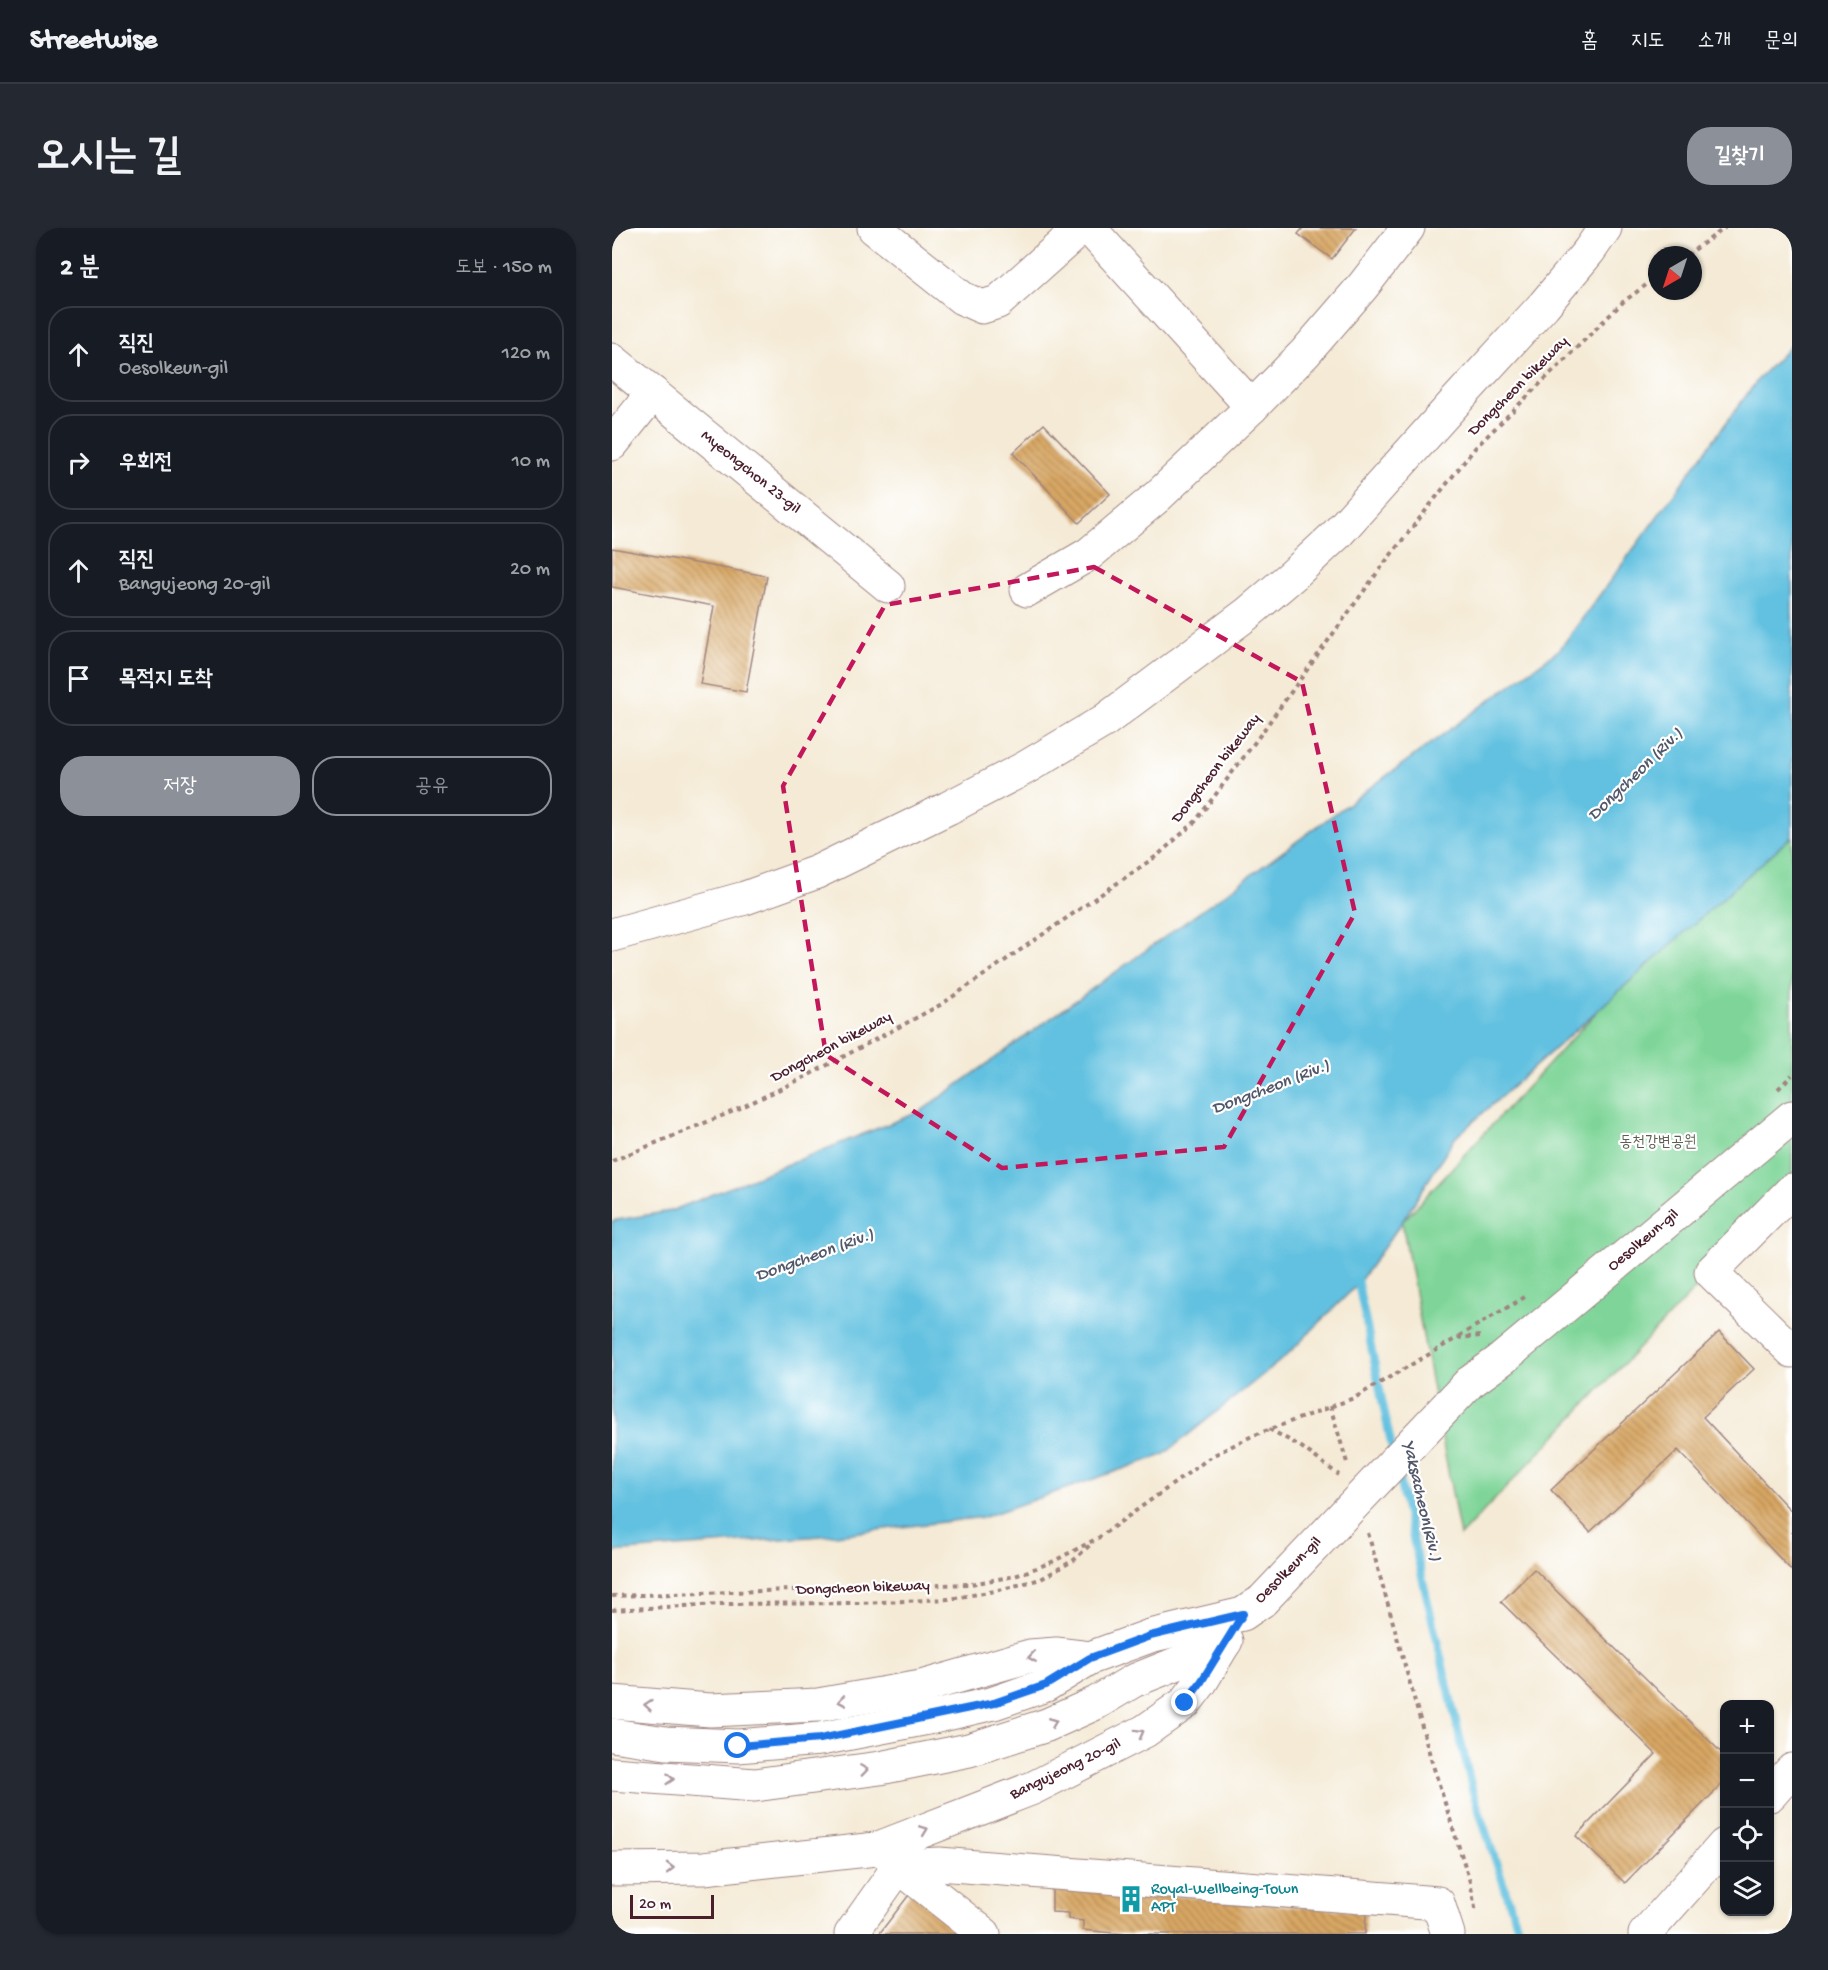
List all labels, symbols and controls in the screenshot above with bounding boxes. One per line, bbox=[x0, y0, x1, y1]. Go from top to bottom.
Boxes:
text: Streetwise bbox=[30, 25, 157, 58]
text: 홈 bbox=[1581, 30, 1598, 55]
text: 지도 bbox=[1631, 30, 1664, 55]
text: 소개 bbox=[1697, 30, 1731, 55]
text: 문의 bbox=[1764, 30, 1798, 55]
button: 길찾기 bbox=[1687, 127, 1792, 185]
text: 오시는 길 bbox=[36, 135, 181, 184]
north arrow bbox=[1648, 246, 1702, 300]
text: 2 분 bbox=[60, 254, 100, 285]
text: 도보 · 150 m bbox=[455, 257, 552, 280]
text: 직진 bbox=[119, 332, 154, 358]
street label: Dongcheon bikeway bbox=[1464, 333, 1573, 442]
icon: ahead bbox=[62, 338, 95, 371]
text: 120 m bbox=[502, 343, 550, 366]
text: Oesolkeun-gil bbox=[119, 358, 228, 381]
street label: Myeongchon 23-gil bbox=[696, 427, 804, 519]
icon: right bbox=[62, 446, 95, 479]
text: 우회전 bbox=[119, 451, 172, 477]
text: 10 m bbox=[512, 451, 550, 474]
text: 직진 bbox=[119, 548, 154, 574]
icon: ahead bbox=[62, 554, 95, 587]
text: 20 m bbox=[510, 559, 550, 582]
text: Bangujeong 20-gil bbox=[119, 574, 270, 597]
icon: arrive bbox=[62, 662, 95, 695]
text: 목적지 도착 bbox=[119, 667, 213, 693]
street label: Dongcheon bikeway bbox=[1168, 710, 1266, 828]
water label: Dongcheon (Riv.) bbox=[1584, 724, 1689, 826]
button: 저장 bbox=[60, 756, 300, 816]
button: 공유 bbox=[312, 756, 552, 816]
street label: Dongcheon bikeway bbox=[768, 1008, 896, 1088]
water label: Dongcheon (Riv.) bbox=[1209, 1056, 1334, 1120]
park label: 동천강변공원 bbox=[1619, 1134, 1697, 1153]
street label: Oesolkeun-gil bbox=[1604, 1206, 1684, 1276]
water label: Dongcheon (Riv.) bbox=[753, 1225, 878, 1287]
water label: Yaksacheon(Riv.) bbox=[1397, 1439, 1445, 1564]
street label: Oesolkeun-gil bbox=[1251, 1533, 1327, 1609]
street label: Dongcheon bikeway bbox=[795, 1577, 930, 1601]
one-way arrow bbox=[1027, 1650, 1037, 1663]
route end bbox=[1171, 1689, 1197, 1715]
one-way arrow bbox=[837, 1694, 847, 1707]
one-way arrow bbox=[643, 1699, 652, 1712]
map controls bbox=[1720, 1700, 1774, 1916]
button: + bbox=[1720, 1700, 1774, 1754]
one-way arrow bbox=[1046, 1717, 1057, 1729]
one-way arrow bbox=[1134, 1729, 1144, 1740]
route start bbox=[724, 1732, 750, 1758]
street label: Bangujeong 20-gil bbox=[1007, 1735, 1125, 1806]
button: − bbox=[1720, 1754, 1774, 1808]
one-way arrow bbox=[859, 1765, 869, 1777]
one-way arrow bbox=[666, 1772, 675, 1785]
button: locate bbox=[1720, 1808, 1774, 1862]
one-way arrow bbox=[918, 1825, 929, 1838]
one-way arrow bbox=[666, 1862, 675, 1874]
button: layers bbox=[1720, 1862, 1774, 1916]
place label: Royal-Wellbeing-Town APT bbox=[1151, 1881, 1299, 1918]
building icon: Royal-Wellbeing-Town APT bbox=[1116, 1884, 1146, 1914]
scale bar bbox=[630, 1892, 714, 1920]
text: 20 m bbox=[639, 1896, 671, 1915]

